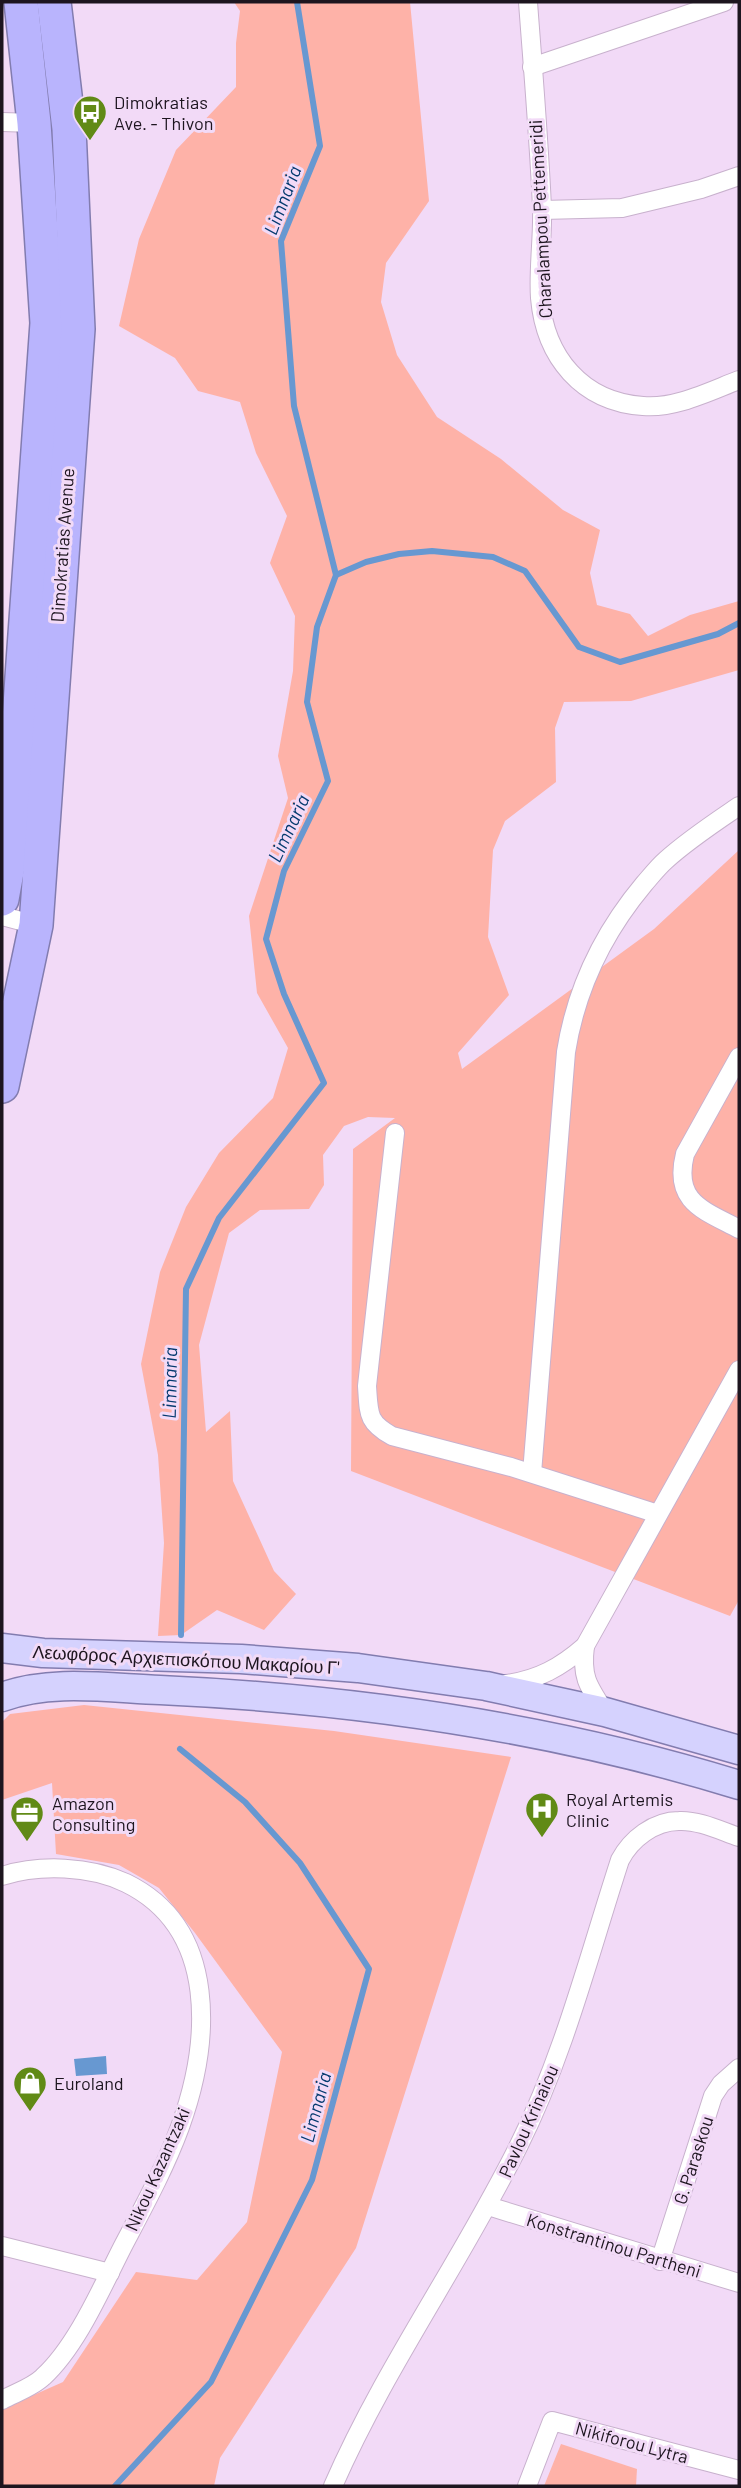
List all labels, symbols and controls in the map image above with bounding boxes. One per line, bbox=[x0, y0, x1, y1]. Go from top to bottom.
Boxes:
place label: Dimokratias Ave. - Thivon bbox=[114, 91, 214, 134]
bus stop icon: Dimokratias Ave. - Thivon bbox=[71, 93, 109, 142]
street label: Charalampou Pettemeridi bbox=[524, 119, 556, 319]
water label: Limnaria bbox=[258, 162, 306, 238]
street label: Dimokratias Avenue bbox=[46, 467, 78, 623]
water label: Limnaria bbox=[262, 791, 314, 865]
water label: Limnaria bbox=[157, 1347, 181, 1419]
street label: Λεωφόρος Αρχιεπισκόπου Μακαρίου Γ' bbox=[32, 1640, 340, 1678]
place label: Royal Artemis Clinic bbox=[566, 1788, 673, 1831]
hospital icon: Royal Artemis Clinic bbox=[523, 1790, 561, 1839]
place label: Amazon Consulting bbox=[52, 1792, 135, 1835]
office icon: Amazon Consulting bbox=[8, 1794, 46, 1843]
street label: Pavlou Krinaiou bbox=[493, 2061, 563, 2181]
shop icon: Euroland bbox=[11, 2064, 49, 2113]
water label: Limnaria bbox=[295, 2069, 335, 2145]
place label: Euroland bbox=[54, 2072, 124, 2094]
street label: Nikou Kazantzaki bbox=[120, 2104, 194, 2234]
street label: G. Paraskou bbox=[668, 2113, 718, 2207]
street label: Konstrantinou Partheni bbox=[524, 2208, 704, 2282]
street label: Nikiforou Lytra bbox=[573, 2416, 691, 2468]

